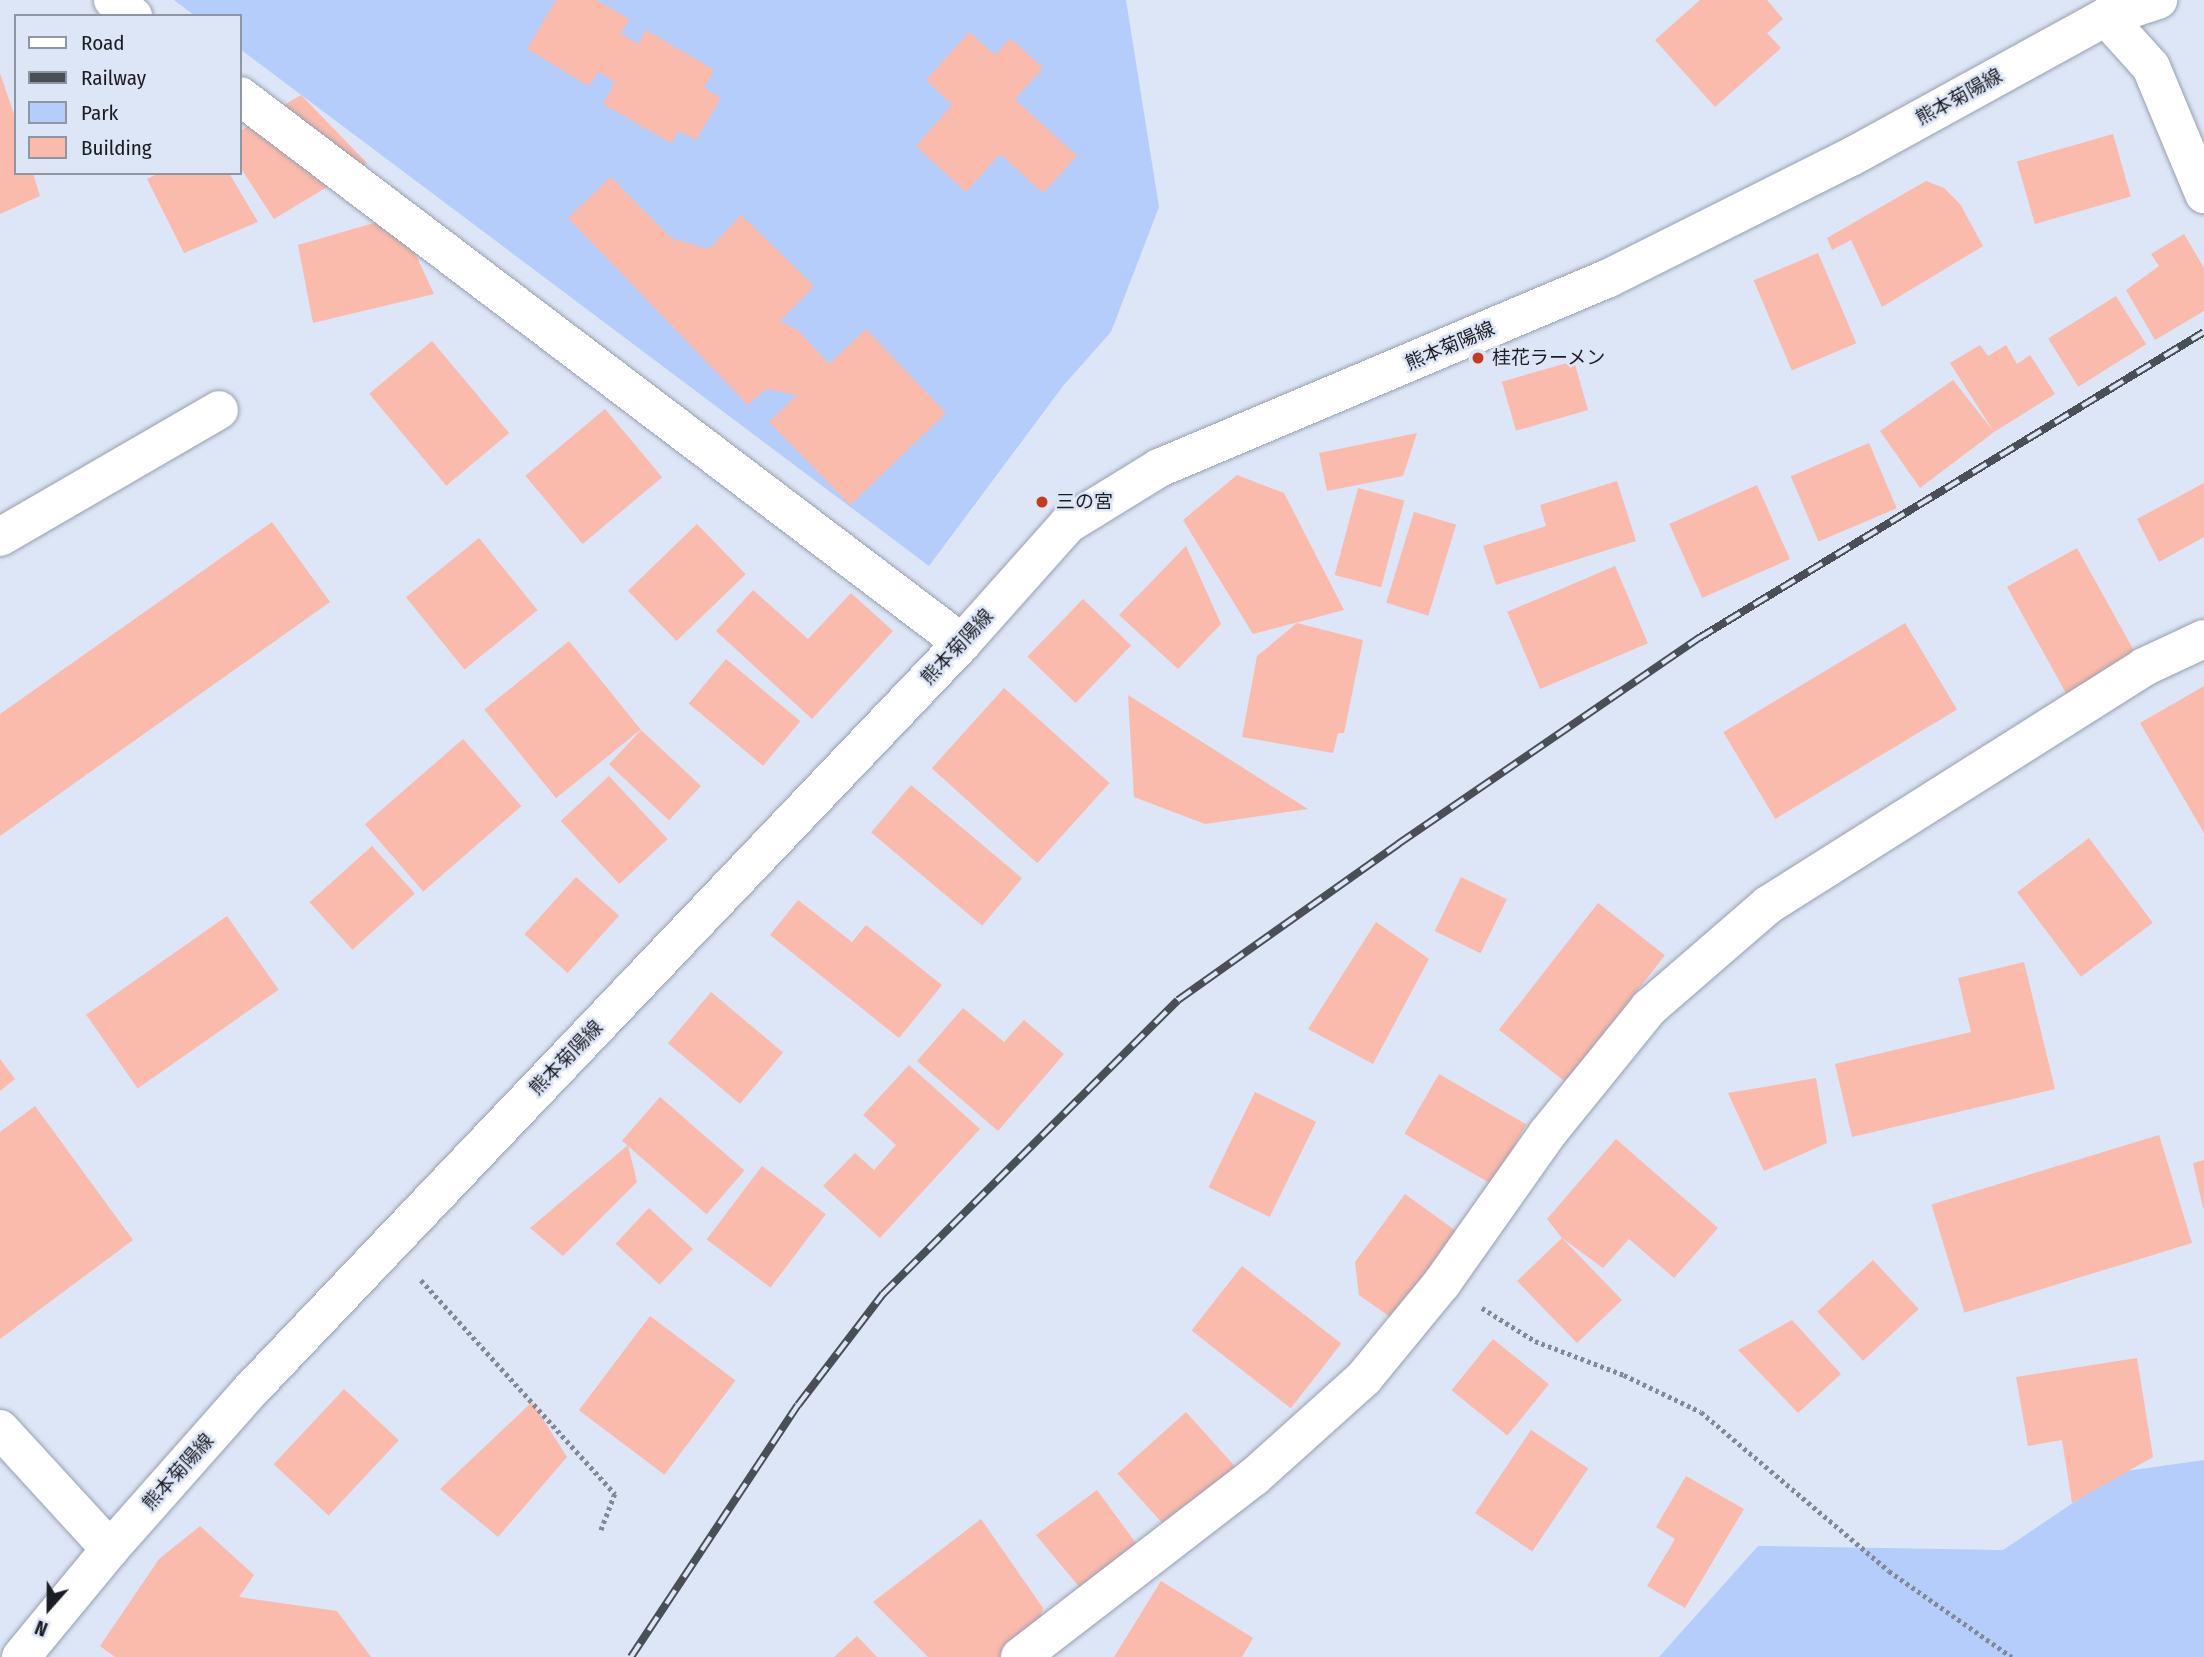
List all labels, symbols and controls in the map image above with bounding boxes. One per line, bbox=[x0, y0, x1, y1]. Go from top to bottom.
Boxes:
legend bbox=[14, 14, 242, 175]
text: Road bbox=[81, 30, 125, 56]
street label: 熊本菊陽線 bbox=[1912, 64, 2006, 130]
text: Railway bbox=[81, 65, 146, 91]
text: Park bbox=[81, 100, 118, 126]
text: Building bbox=[81, 135, 152, 161]
street label: 熊本菊陽線 bbox=[1402, 317, 1498, 375]
place label: 桂花ラーメン bbox=[1492, 347, 1606, 369]
marker: 桂花ラーメン bbox=[1470, 350, 1486, 366]
place label: 三の宮 bbox=[1056, 491, 1113, 513]
marker: 三の宮 bbox=[1034, 494, 1050, 510]
street label: 熊本菊陽線 bbox=[916, 604, 998, 690]
street label: 熊本菊陽線 bbox=[525, 1016, 607, 1100]
street label: 熊本菊陽線 bbox=[138, 1429, 218, 1515]
north arrow bbox=[14, 1573, 84, 1643]
text: N bbox=[32, 1615, 51, 1641]

